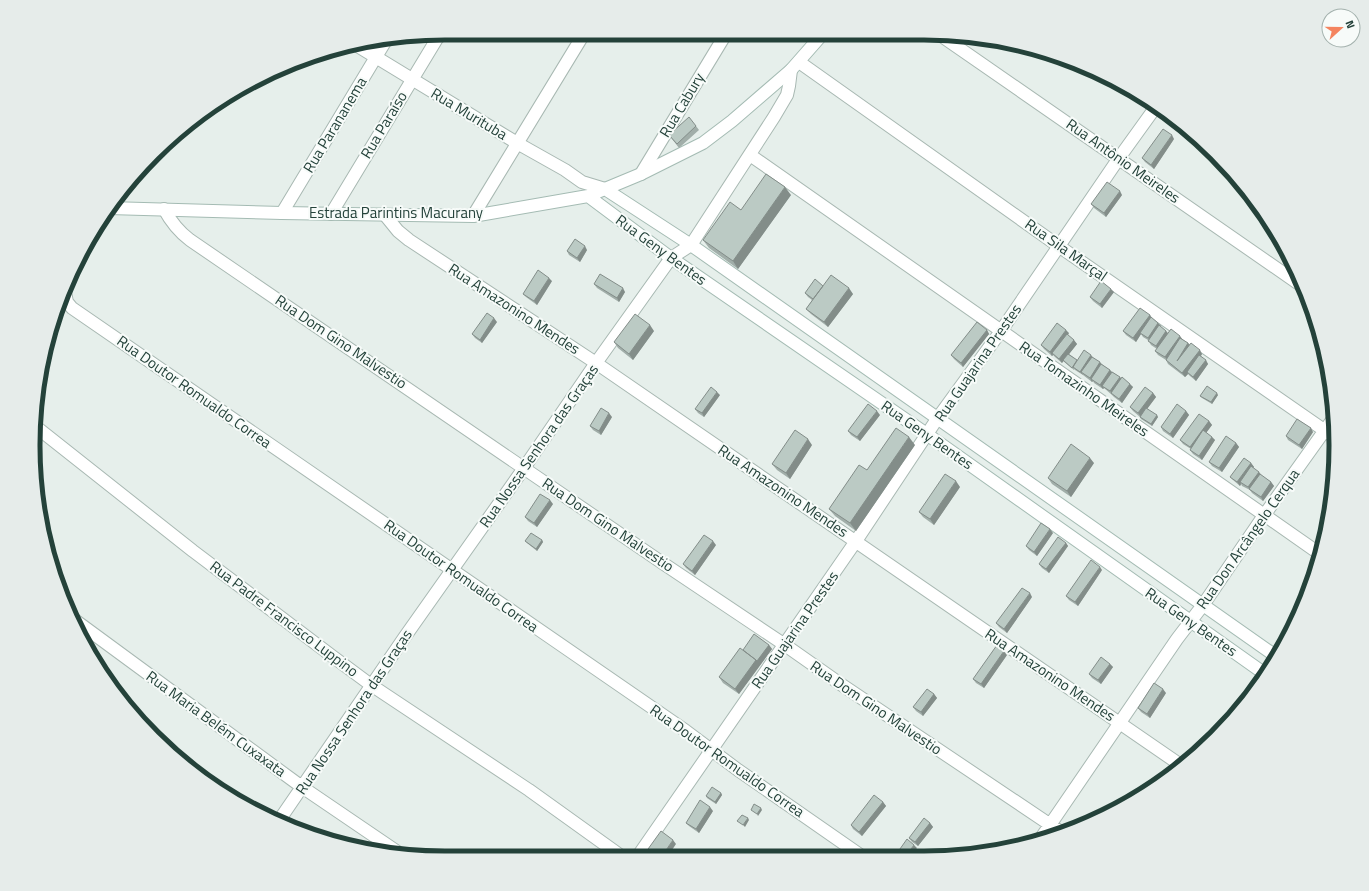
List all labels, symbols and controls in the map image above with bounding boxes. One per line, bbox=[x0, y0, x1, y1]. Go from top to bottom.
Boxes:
north arrow bbox=[1321, 8, 1361, 48]
text: N bbox=[1342, 18, 1359, 31]
street label: Rua Cabury bbox=[653, 68, 710, 142]
street label: Rua Parananema bbox=[297, 72, 373, 177]
street label: Rua Murituba bbox=[427, 82, 512, 146]
street label: Rua Paraíso bbox=[354, 87, 413, 163]
street label: Rua Antônio Meireles bbox=[1062, 113, 1185, 209]
street label: Estrada Parintins Macurany bbox=[309, 201, 483, 224]
street label: Rua Geny Bentes bbox=[611, 209, 712, 291]
street label: Rua Sila Marçal bbox=[1020, 213, 1112, 287]
street label: Rua Amazonino Mendes bbox=[444, 257, 585, 360]
street label: Rua Dom Gino Malvestio bbox=[271, 289, 412, 394]
street label: Rua Guajarina Prestes bbox=[928, 299, 1027, 426]
street label: Rua Doutor Romualdo Correa bbox=[112, 329, 277, 454]
street label: Rua Tomazinho Meireles bbox=[1015, 335, 1154, 442]
street label: Rua Nossa Senhora das Graças bbox=[473, 359, 604, 532]
street label: Rua Geny Bentes bbox=[876, 394, 978, 475]
street label: Rua Amazonino Mendes bbox=[713, 438, 853, 543]
street label: Rua Don Arcângelo Cerqua bbox=[1190, 463, 1305, 614]
street label: Rua Dom Gino Malvestio bbox=[538, 472, 679, 577]
street label: Rua Doutor Romualdo Correa bbox=[379, 513, 544, 638]
street label: Rua Padre Francisco Luppino bbox=[205, 555, 364, 682]
street label: Rua Guajarina Prestes bbox=[745, 566, 844, 693]
street label: Rua Geny Bentes bbox=[1140, 581, 1242, 662]
street label: Rua Amazonino Mendes bbox=[980, 622, 1120, 727]
street label: Rua Nossa Senhora das Graças bbox=[289, 624, 418, 799]
street label: Rua Dom Gino Malvestio bbox=[806, 655, 947, 760]
street label: Rua Maria Belém Cuxaxata bbox=[141, 665, 292, 783]
street label: Rua Doutor Romualdo Correa bbox=[645, 698, 810, 823]

